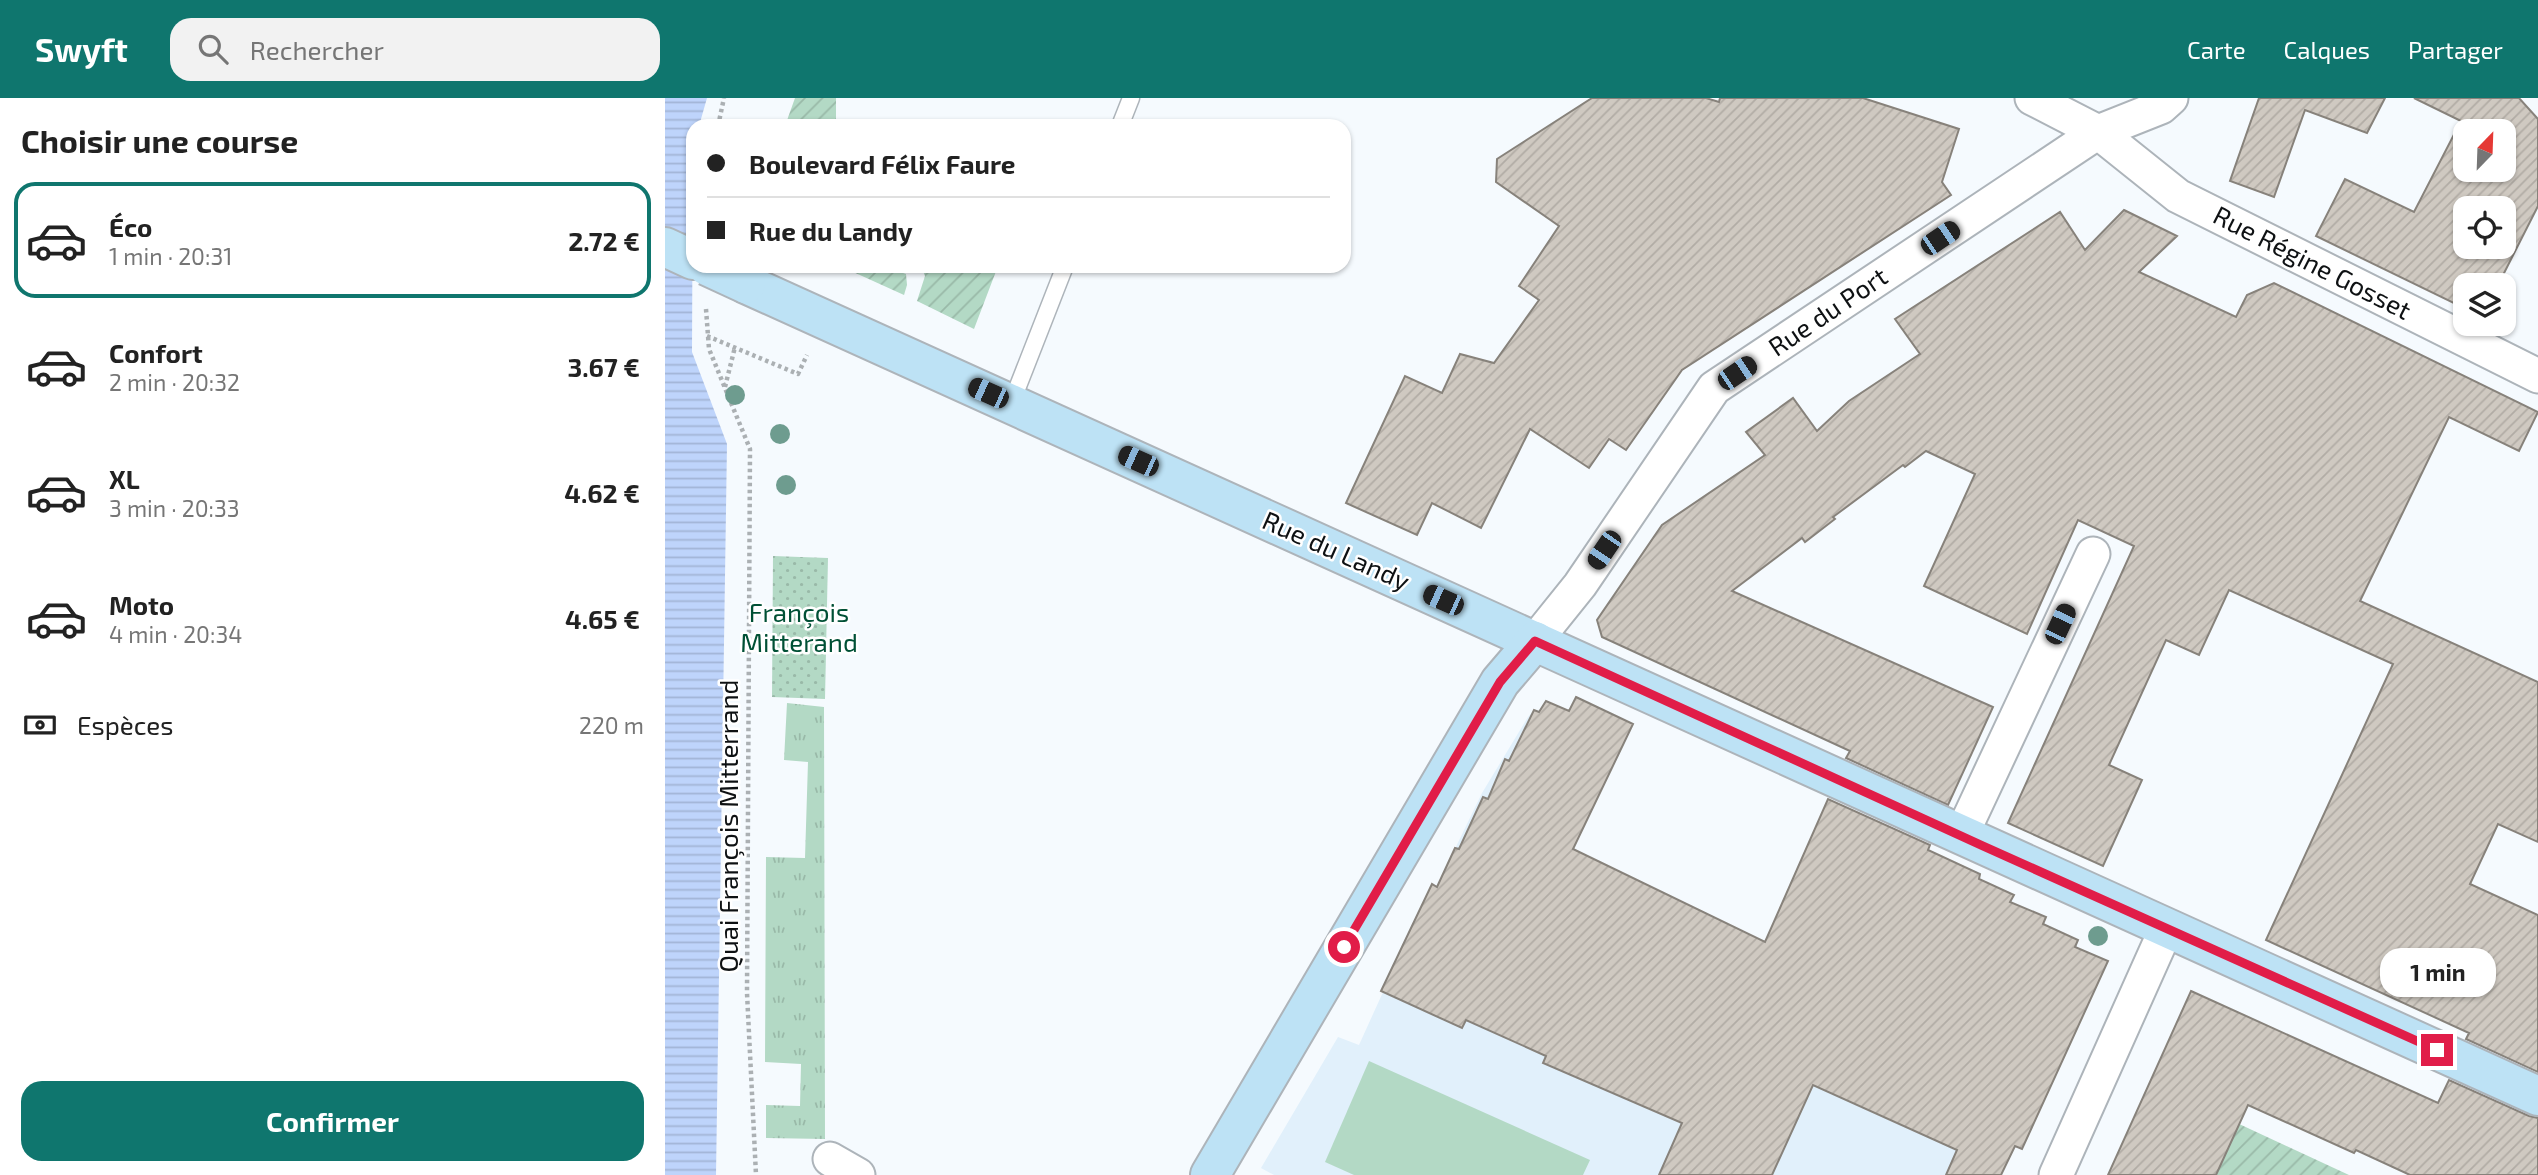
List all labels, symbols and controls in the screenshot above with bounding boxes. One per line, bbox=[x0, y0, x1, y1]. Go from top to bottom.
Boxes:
search box bbox=[170, 18, 660, 81]
text: Swyft bbox=[35, 29, 128, 69]
icon: search bbox=[194, 30, 232, 68]
text: Rechercher bbox=[250, 34, 384, 65]
text: Carte bbox=[2187, 35, 2246, 64]
text: Calques bbox=[2284, 35, 2370, 64]
text: Partager bbox=[2408, 35, 2503, 64]
north arrow bbox=[2453, 119, 2517, 182]
map controls bbox=[2453, 119, 2516, 336]
text: Choisir une course bbox=[21, 121, 298, 159]
text: Boulevard Félix Faure bbox=[749, 148, 1015, 179]
button: locate bbox=[2453, 196, 2516, 259]
street label: Rue Régine Gosset bbox=[2209, 198, 2417, 325]
icon: car bbox=[25, 209, 88, 272]
text: Éco bbox=[109, 211, 152, 242]
text: Rue du Landy bbox=[749, 215, 913, 246]
car bbox=[1917, 218, 1964, 258]
text: 2.72 € bbox=[568, 225, 640, 256]
text: 1 min · 20:31 bbox=[109, 242, 232, 270]
street label: Rue du Port bbox=[1762, 260, 1892, 362]
button: layers bbox=[2453, 273, 2516, 336]
icon: car bbox=[25, 335, 88, 398]
text: Confort bbox=[109, 337, 203, 368]
text: 3.67 € bbox=[568, 351, 640, 382]
car bbox=[1714, 353, 1761, 393]
text: 2 min · 20:32 bbox=[109, 368, 240, 396]
car bbox=[965, 375, 1012, 411]
car bbox=[1115, 443, 1162, 479]
icon: car bbox=[25, 461, 88, 524]
text: XL bbox=[109, 463, 140, 494]
text: 4.62 € bbox=[564, 477, 640, 508]
text: 3 min · 20:33 bbox=[109, 494, 240, 522]
street label: Rue du Landy bbox=[1258, 503, 1415, 596]
car bbox=[1584, 527, 1625, 573]
car bbox=[1420, 582, 1467, 618]
icon: car bbox=[25, 587, 88, 650]
text: Moto bbox=[109, 589, 174, 620]
park label: François Mitterand bbox=[740, 596, 858, 657]
car bbox=[2042, 601, 2079, 647]
text: 4.65 € bbox=[565, 603, 640, 634]
text: 4 min · 20:34 bbox=[109, 620, 242, 648]
street label: Quai François Mitterrand bbox=[712, 680, 745, 973]
icon: cash bbox=[21, 706, 59, 744]
text: Espèces bbox=[77, 709, 174, 740]
text: 220 m bbox=[579, 711, 644, 739]
route start bbox=[1328, 931, 1360, 963]
callout: 1 min bbox=[2379, 948, 2495, 998]
text: 1 min bbox=[2410, 958, 2466, 986]
route end bbox=[2421, 1034, 2453, 1066]
button: Confirmer bbox=[21, 1081, 644, 1161]

